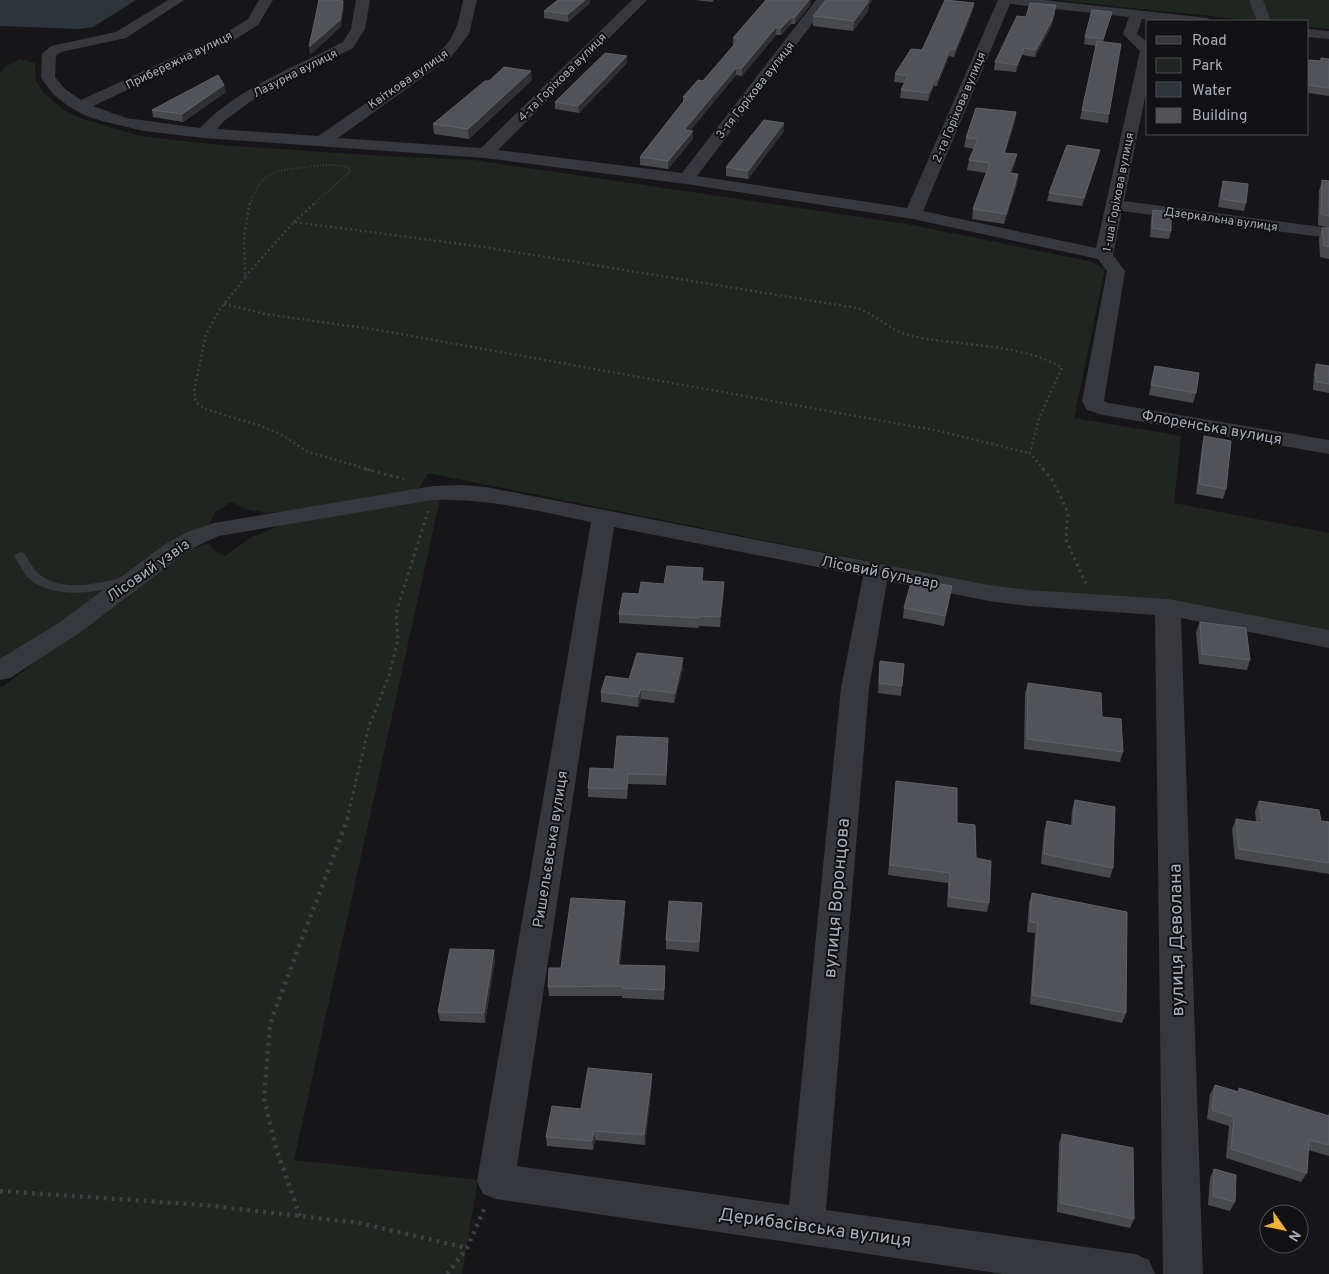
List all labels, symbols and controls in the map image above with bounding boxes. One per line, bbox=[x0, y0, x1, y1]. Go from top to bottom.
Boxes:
legend bbox=[1146, 20, 1309, 135]
street label: Прибережна вулиця bbox=[123, 28, 235, 94]
street label: 4-та Горіхова вулиця bbox=[515, 30, 611, 126]
text: Road bbox=[1192, 32, 1227, 51]
street label: 3-тя Горіхова вулиця bbox=[713, 39, 799, 143]
street label: Лазурна вулиця bbox=[251, 46, 340, 102]
street label: Квіткова вулиця bbox=[366, 46, 452, 113]
street label: 2-га Горіхова вулиця bbox=[929, 50, 990, 165]
text: Park bbox=[1192, 57, 1223, 76]
text: Water bbox=[1192, 82, 1232, 101]
text: Building bbox=[1192, 107, 1247, 126]
street label: 1-ша Горіхова вулиця bbox=[1100, 131, 1138, 253]
street label: Дзеркальна вулиця bbox=[1163, 204, 1279, 236]
street label: Флоренська вулиця bbox=[1140, 407, 1283, 450]
street label: Лісовий узвіз bbox=[104, 536, 194, 607]
street label: Лісовий бульвар bbox=[819, 553, 940, 594]
street label: Ришельєвська вулиця bbox=[530, 769, 573, 929]
street label: вулиця Воронцова bbox=[819, 817, 856, 979]
street label: вулиця Деволана bbox=[1165, 863, 1190, 1016]
street label: Дерибасівська вулиця bbox=[717, 1204, 913, 1253]
north arrow bbox=[1259, 1204, 1309, 1254]
text: N bbox=[1284, 1226, 1304, 1244]

